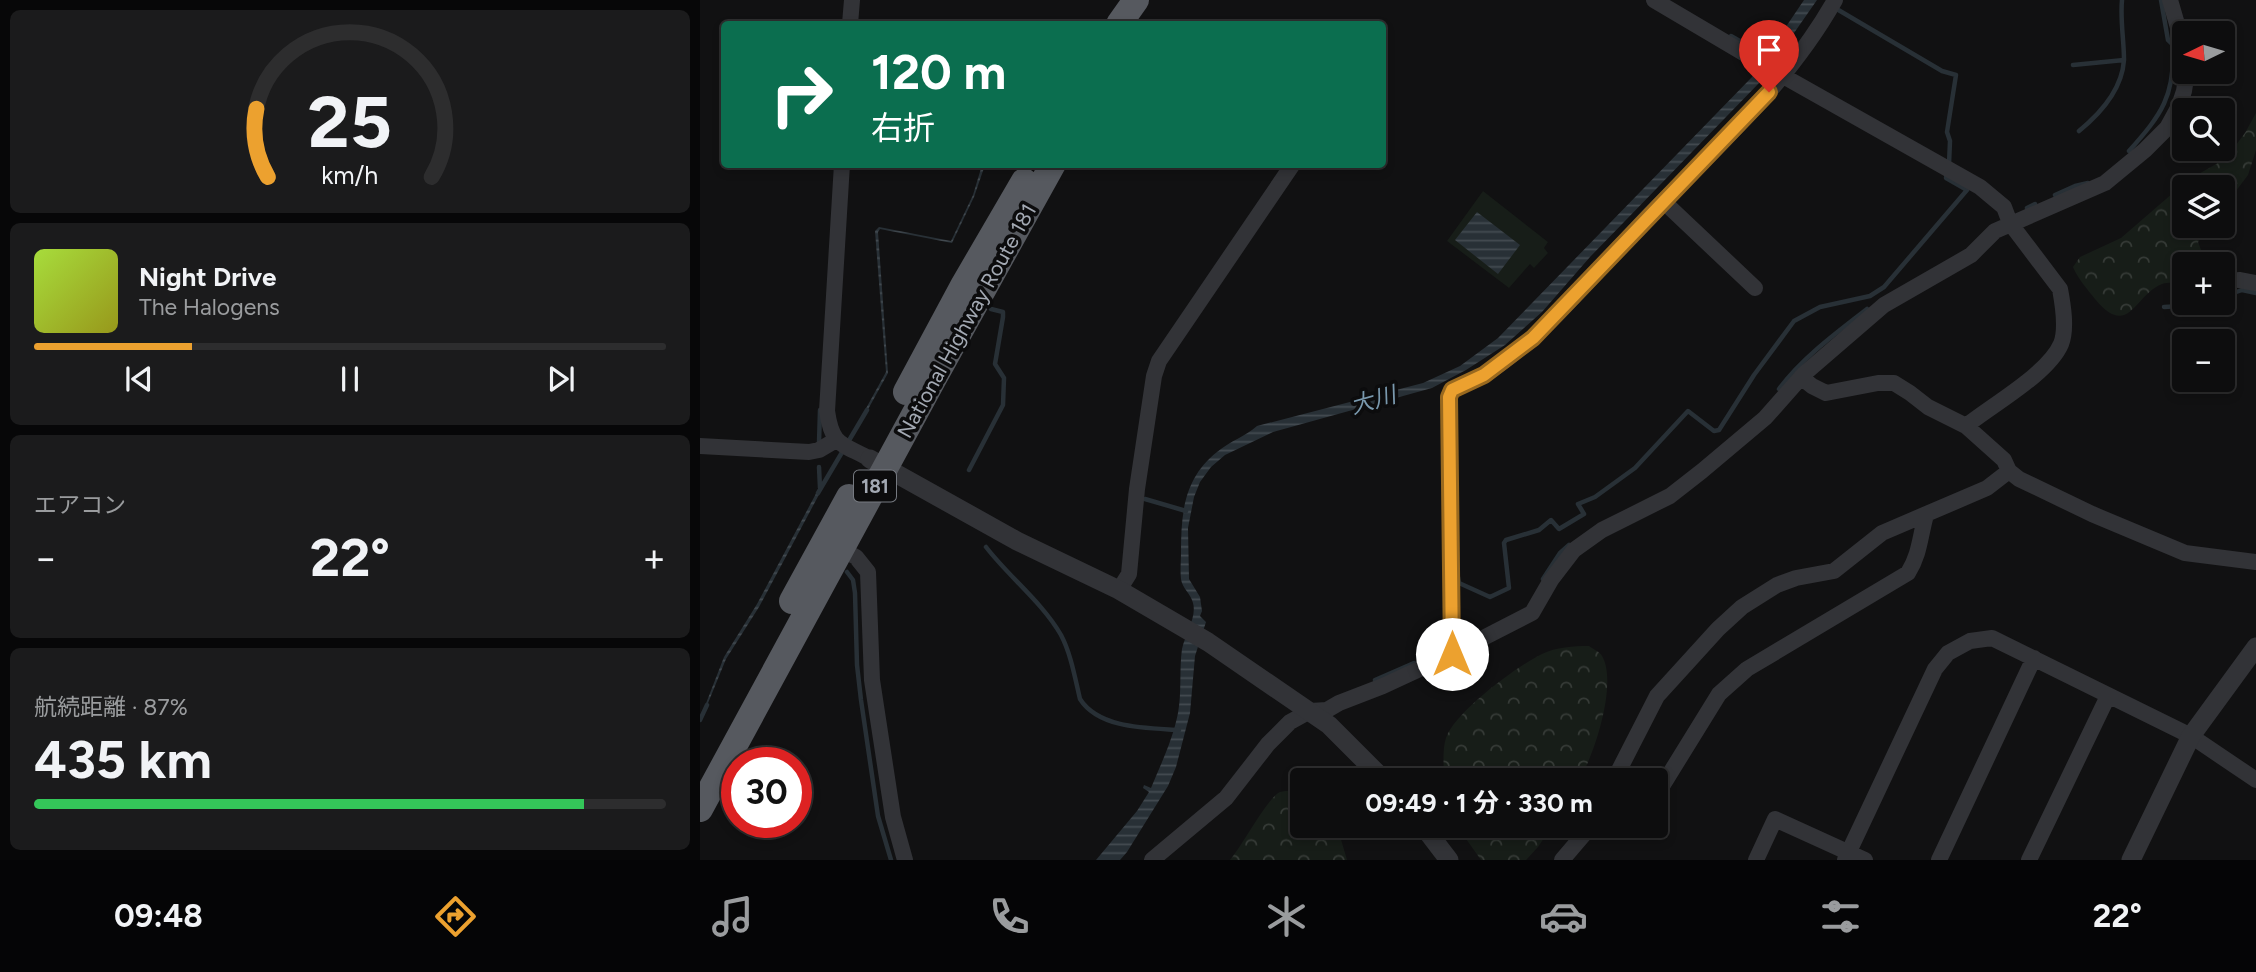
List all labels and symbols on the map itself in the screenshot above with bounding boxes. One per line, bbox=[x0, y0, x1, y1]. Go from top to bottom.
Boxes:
pin bbox=[1739, 20, 1799, 92]
north arrow bbox=[2172, 21, 2235, 84]
street label: National Highway Route 181 bbox=[892, 199, 1041, 442]
water label: 大川 bbox=[1347, 379, 1402, 420]
road number: 181 bbox=[854, 471, 896, 502]
position arrow bbox=[1415, 617, 1489, 691]
speed limit sign: 30 bbox=[721, 747, 812, 838]

